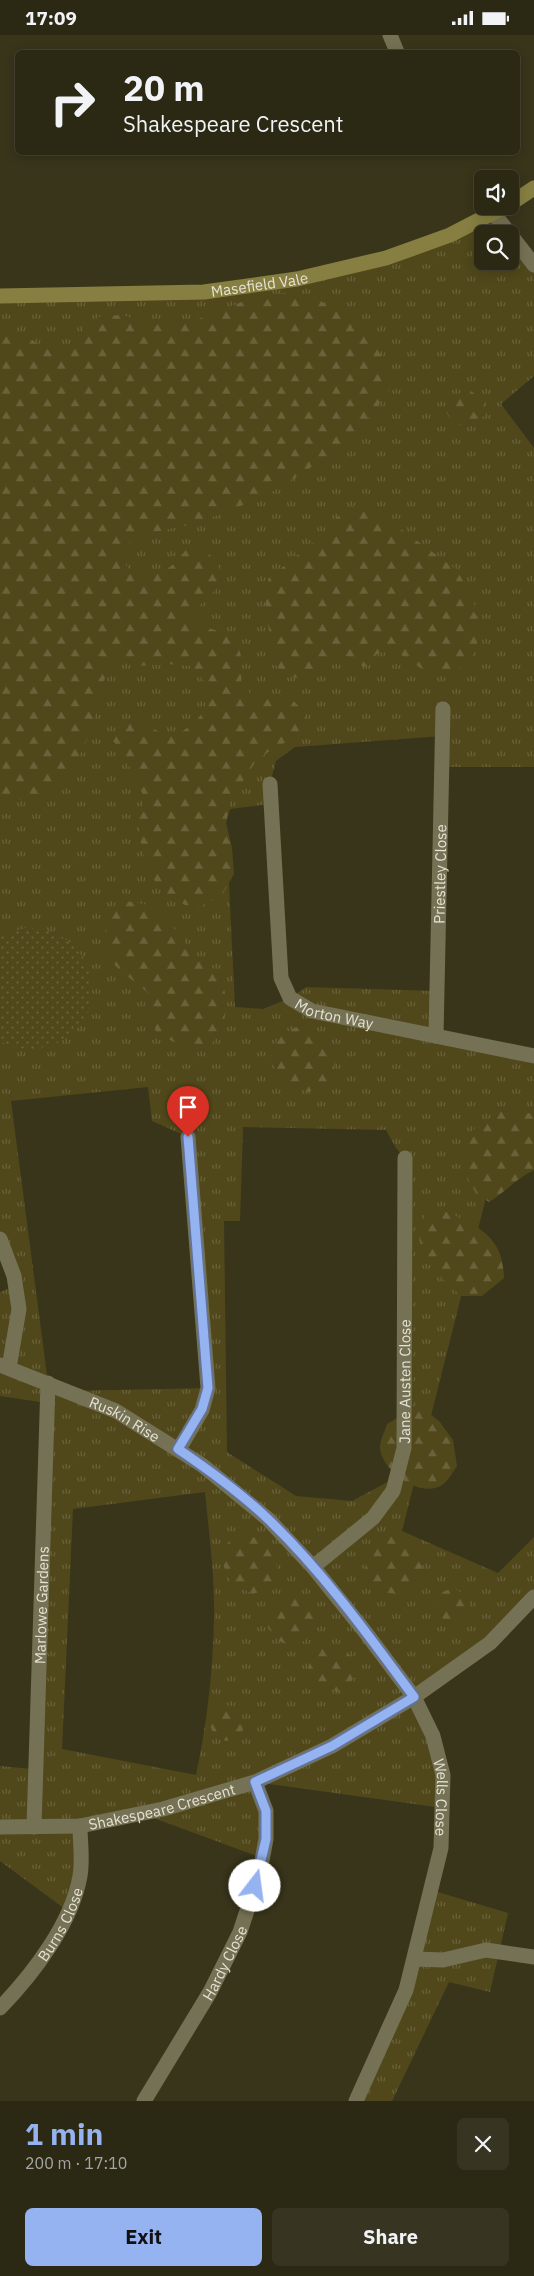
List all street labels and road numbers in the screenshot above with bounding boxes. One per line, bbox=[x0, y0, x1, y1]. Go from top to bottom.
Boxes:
street label: Masefield Vale bbox=[210, 267, 310, 300]
street label: Priestley Close bbox=[429, 824, 450, 924]
street label: Morton Way bbox=[292, 994, 376, 1033]
street label: Jane Austen Close bbox=[395, 1319, 414, 1444]
street label: Ruskin Rise bbox=[87, 1392, 164, 1446]
street label: Marlowe Gardens bbox=[30, 1546, 52, 1664]
street label: Wells Close bbox=[430, 1757, 453, 1836]
street label: Shakespeare Crescent bbox=[87, 1779, 237, 1834]
street label: Burns Close bbox=[33, 1885, 87, 1965]
street label: Hardy Close bbox=[198, 1923, 251, 2004]

